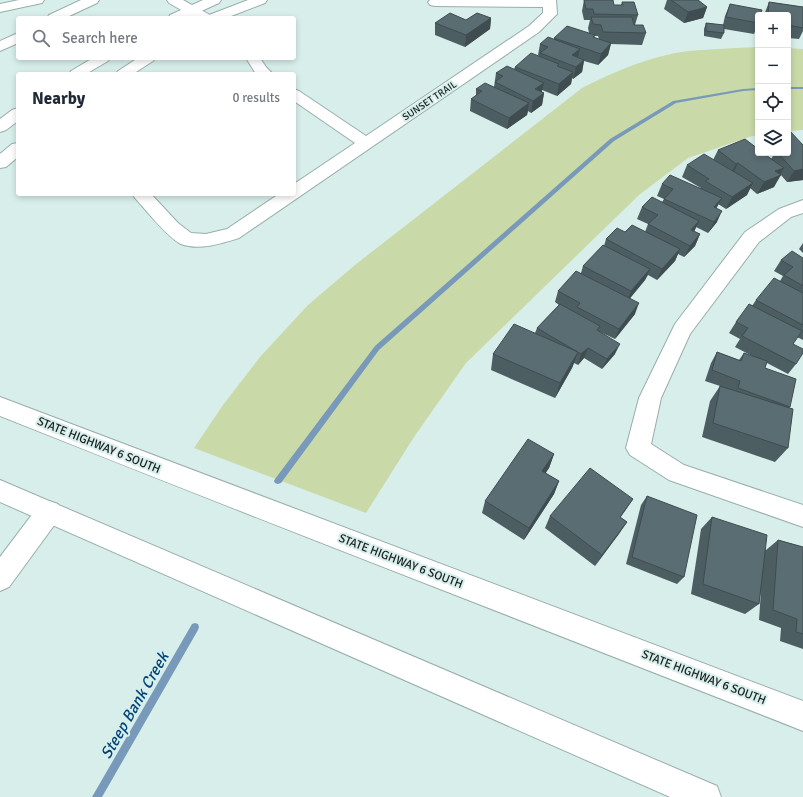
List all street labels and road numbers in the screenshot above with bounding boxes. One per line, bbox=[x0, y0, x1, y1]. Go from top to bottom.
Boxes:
street label: SUNSET TRAIL bbox=[400, 78, 459, 123]
street label: STATE HIGHWAY 6 SOUTH bbox=[35, 414, 163, 477]
street label: STATE HIGHWAY 6 SOUTH bbox=[337, 531, 465, 592]
street label: STATE HIGHWAY 6 SOUTH bbox=[640, 647, 768, 708]

